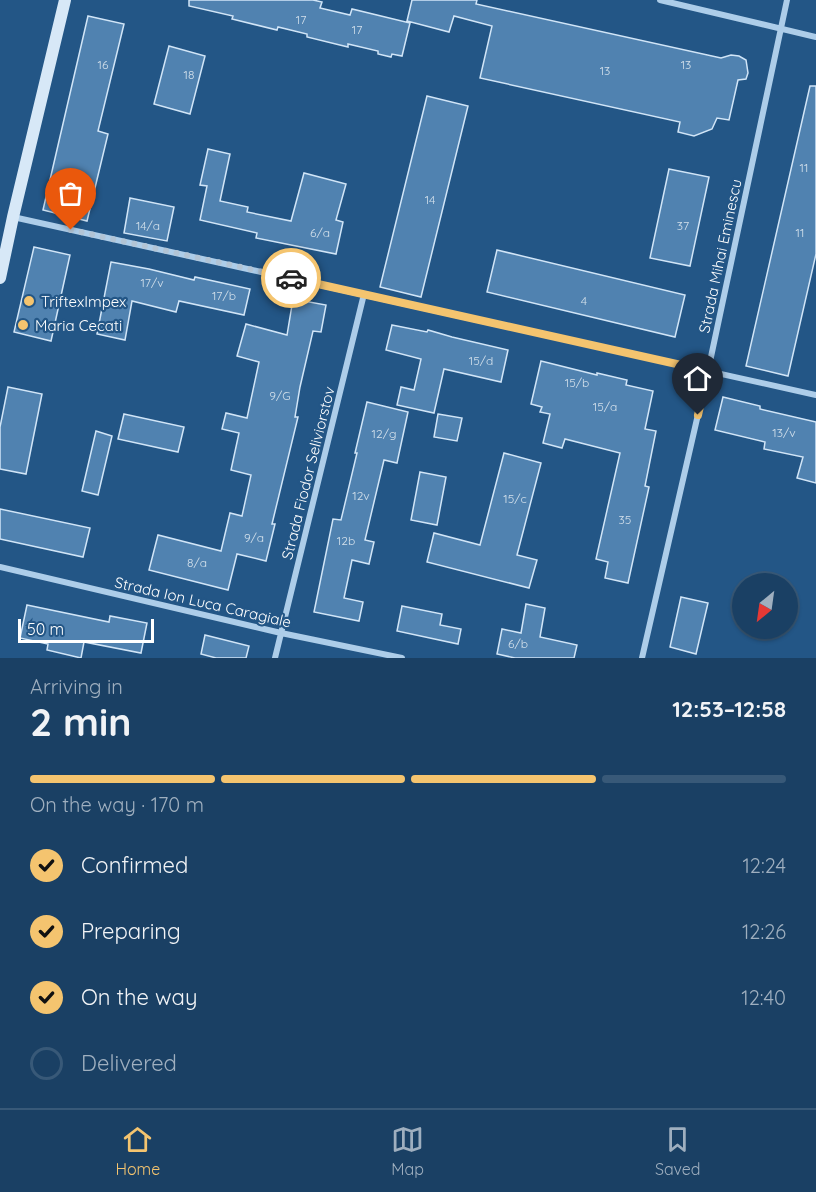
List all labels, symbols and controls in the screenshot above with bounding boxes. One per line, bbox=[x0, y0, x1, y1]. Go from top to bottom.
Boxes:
house number: 17 bbox=[296, 12, 306, 27]
house number: 17 bbox=[352, 22, 362, 37]
house number: 16 bbox=[98, 57, 109, 72]
house number: 13 bbox=[681, 57, 691, 72]
house number: 13 bbox=[600, 63, 610, 78]
house number: 18 bbox=[184, 67, 194, 82]
house number: 11 bbox=[800, 160, 808, 175]
pin bbox=[45, 168, 96, 230]
icon: bag bbox=[54, 177, 87, 210]
street label: Strada Mihai Eminescu bbox=[694, 177, 746, 335]
house number: 14 bbox=[425, 192, 435, 207]
house number: 14/a bbox=[136, 218, 160, 233]
house number: 37 bbox=[677, 218, 689, 233]
house number: 6/a bbox=[310, 225, 330, 240]
house number: 11 bbox=[796, 225, 804, 240]
courier bbox=[261, 248, 321, 308]
icon: car bbox=[275, 262, 308, 295]
house number: 17/v bbox=[140, 275, 164, 290]
house number: 17/b bbox=[212, 288, 236, 303]
place label: TriftexImpex bbox=[41, 292, 126, 311]
house number: 4 bbox=[581, 293, 587, 308]
marker: TriftexImpex bbox=[22, 294, 36, 308]
place label: Maria Cecati bbox=[35, 316, 122, 335]
marker: Maria Cecati bbox=[16, 318, 30, 332]
house number: 15/d bbox=[469, 353, 493, 368]
pin bbox=[672, 353, 723, 415]
icon: home bbox=[681, 362, 714, 395]
house number: 15/b bbox=[565, 375, 589, 390]
street label: Strada Fiodor Seliviorstov bbox=[277, 384, 339, 562]
house number: 9/G bbox=[269, 388, 291, 403]
house number: 15/a bbox=[593, 399, 617, 414]
house number: 13/v bbox=[772, 425, 796, 440]
house number: 12/g bbox=[372, 426, 396, 441]
house number: 12v bbox=[352, 488, 370, 503]
house number: 15/c bbox=[503, 491, 527, 506]
house number: 35 bbox=[619, 512, 631, 527]
house number: 9/a bbox=[244, 530, 264, 545]
house number: 12b bbox=[337, 533, 355, 548]
house number: 8/a bbox=[187, 555, 207, 570]
street label: Strada Ion Luca Caragiale bbox=[113, 572, 293, 632]
north arrow bbox=[732, 573, 798, 639]
map controls bbox=[732, 573, 798, 639]
scale bar bbox=[18, 616, 154, 644]
text: 50 m bbox=[27, 619, 64, 639]
house number: 6/b bbox=[508, 636, 528, 651]
text: Arriving in bbox=[30, 674, 123, 699]
text: 12:53–12:58 bbox=[672, 695, 786, 723]
text: 2 min bbox=[30, 697, 132, 746]
text: On the way · 170 m bbox=[30, 792, 204, 817]
icon: check bbox=[30, 849, 63, 882]
text: Confirmed bbox=[81, 851, 188, 879]
text: 12:24 bbox=[742, 853, 786, 878]
icon: check bbox=[30, 915, 63, 948]
text: Preparing bbox=[81, 917, 181, 945]
text: 12:26 bbox=[742, 919, 786, 944]
icon: check bbox=[30, 981, 63, 1014]
text: On the way bbox=[81, 983, 197, 1011]
text: 12:40 bbox=[741, 985, 786, 1010]
text: Delivered bbox=[81, 1049, 177, 1077]
tab: Home bbox=[115, 1123, 160, 1179]
tab: Map bbox=[391, 1123, 424, 1179]
tab: Saved bbox=[655, 1123, 701, 1179]

